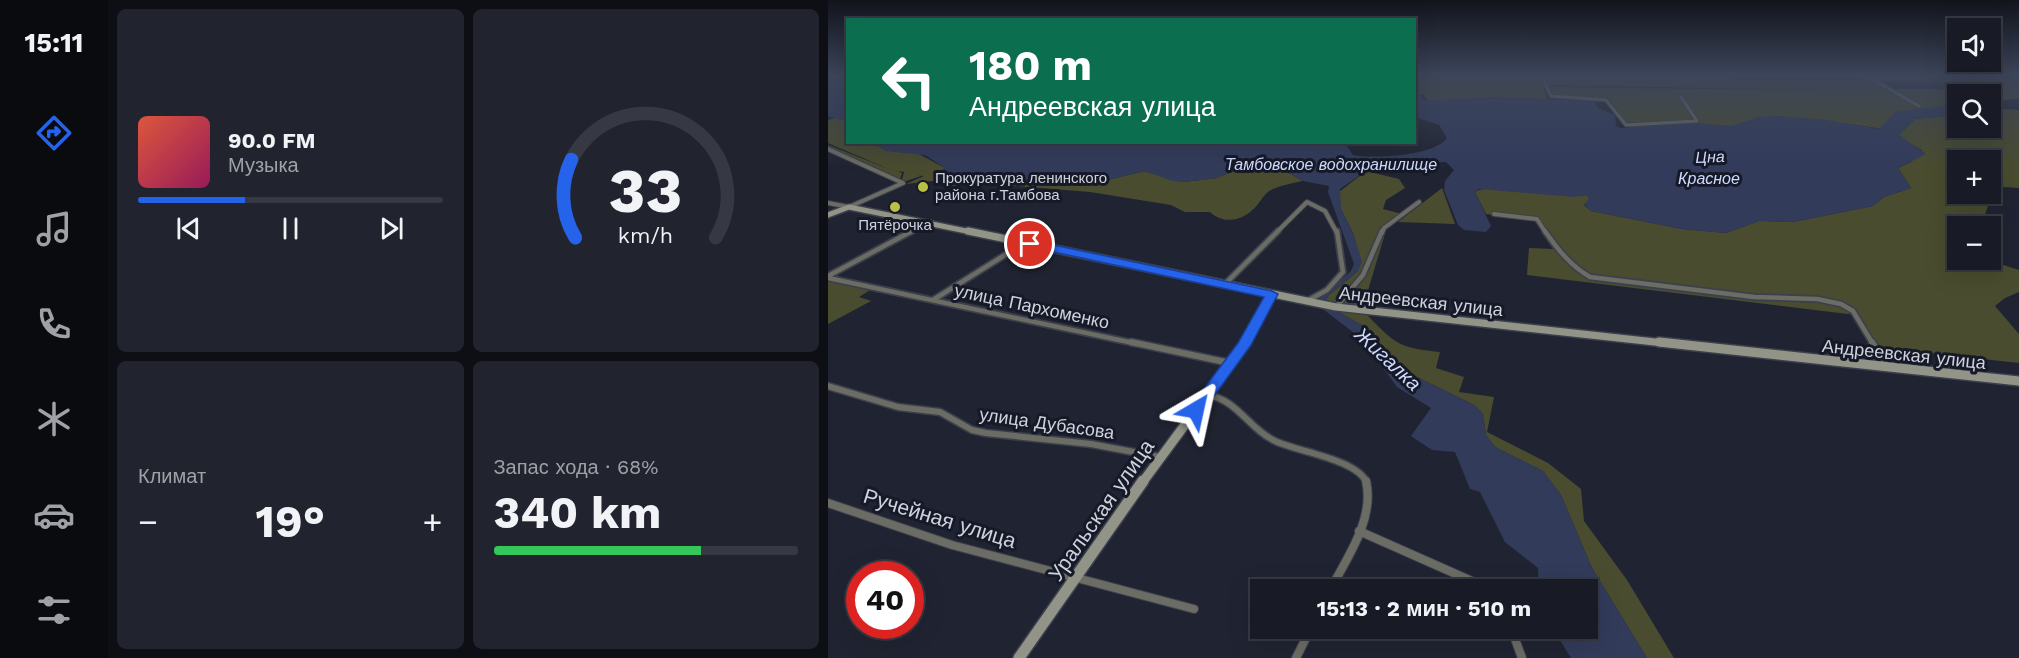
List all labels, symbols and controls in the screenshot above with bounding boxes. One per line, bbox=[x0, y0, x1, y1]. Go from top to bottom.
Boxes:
map controls bbox=[1947, 18, 2001, 270]
button: sound bbox=[1947, 18, 2001, 72]
text: 15:11 bbox=[25, 27, 83, 59]
text: 180 m bbox=[969, 41, 1092, 90]
icon: left bbox=[870, 42, 948, 120]
button: search bbox=[1947, 84, 2001, 138]
text: Андреевская улица bbox=[969, 91, 1216, 123]
icon: directions bbox=[33, 112, 75, 154]
text: 90.0 FM bbox=[228, 128, 316, 153]
water label: Цна bbox=[1695, 147, 1725, 167]
button: + bbox=[1947, 150, 2001, 204]
text: Музыка bbox=[228, 153, 299, 177]
text: 33 bbox=[609, 154, 683, 227]
water label: Тамбовское водохранилище bbox=[1225, 155, 1437, 174]
place label: Прокуратура ленинского района г.Тамбова bbox=[935, 169, 1107, 204]
water label: Красное bbox=[1678, 169, 1740, 188]
marker: Прокуратура ленинского района г.Тамбова bbox=[916, 180, 930, 194]
marker: Пятёрочка bbox=[888, 200, 902, 214]
icon: music bbox=[33, 208, 75, 250]
icon: previous bbox=[172, 212, 205, 245]
icon: pause bbox=[274, 212, 307, 245]
icon: next bbox=[375, 212, 408, 245]
place label: Пятёрочка bbox=[858, 216, 932, 234]
button: − bbox=[1947, 216, 2001, 270]
pin bbox=[1004, 218, 1055, 269]
text: km/h bbox=[618, 223, 673, 248]
icon: arrive bbox=[1013, 227, 1046, 260]
street label: улица Пархоменко bbox=[953, 279, 1111, 333]
street label: Андреевская улица bbox=[1338, 282, 1505, 320]
icon: phone bbox=[33, 303, 75, 345]
water label: Жигалка bbox=[1349, 322, 1426, 396]
street label: Андреевская улица bbox=[1821, 335, 1988, 373]
position arrow bbox=[1164, 378, 1228, 442]
icon: climate bbox=[33, 398, 75, 440]
street label: улица Дубасова bbox=[978, 403, 1117, 443]
street label: Уральская улица bbox=[1043, 434, 1159, 586]
text: Запас хода · 68% bbox=[494, 455, 659, 479]
text: Климат bbox=[138, 464, 206, 488]
street label: Ручейная улица bbox=[861, 483, 1020, 553]
text: 340 km bbox=[494, 486, 661, 539]
icon: car bbox=[33, 494, 75, 536]
text: 19° bbox=[256, 495, 325, 548]
text: − bbox=[138, 502, 158, 541]
text: + bbox=[423, 502, 442, 541]
speed limit sign: 40 bbox=[846, 561, 924, 639]
icon: filters bbox=[33, 589, 75, 631]
text: 15:13 · 2 мин · 510 m bbox=[1317, 596, 1531, 621]

